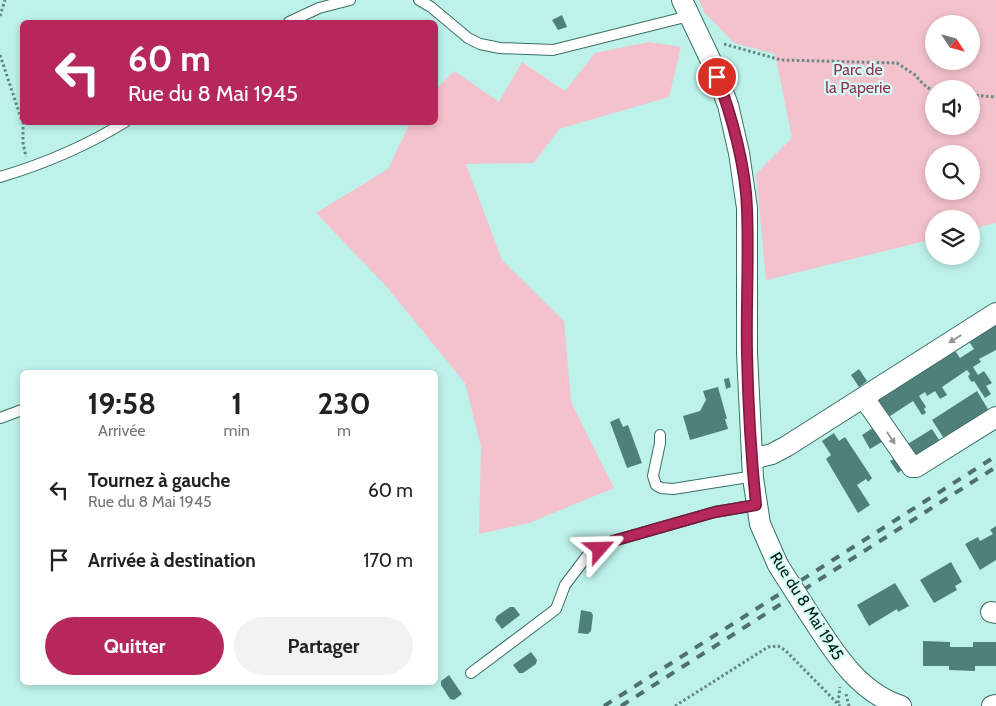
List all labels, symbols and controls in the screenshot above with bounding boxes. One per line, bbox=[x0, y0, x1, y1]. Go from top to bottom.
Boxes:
north arrow bbox=[925, 15, 980, 70]
map controls bbox=[925, 15, 980, 265]
text: 60 m bbox=[128, 37, 211, 80]
icon: left bbox=[45, 40, 110, 105]
pin bbox=[696, 56, 738, 98]
park label: Parc de la Paperie bbox=[825, 60, 891, 97]
icon: arrive bbox=[703, 63, 731, 91]
text: Rue du 8 Mai 1945 bbox=[128, 80, 298, 107]
button: sound bbox=[925, 80, 980, 135]
button: search bbox=[925, 145, 980, 200]
button: layers bbox=[925, 210, 980, 265]
one-way arrow bbox=[948, 335, 962, 344]
text: 19:58 bbox=[87, 385, 156, 422]
text: 1 bbox=[231, 385, 242, 422]
text: 230 bbox=[317, 385, 371, 422]
text: Arrivée bbox=[98, 421, 146, 440]
text: min bbox=[224, 421, 250, 440]
text: m bbox=[337, 421, 351, 440]
one-way arrow bbox=[886, 431, 896, 445]
text: Tournez à gauche bbox=[88, 469, 230, 492]
icon: left bbox=[45, 476, 73, 504]
text: 60 m bbox=[368, 479, 413, 502]
text: Rue du 8 Mai 1945 bbox=[88, 492, 212, 511]
position arrow bbox=[573, 522, 625, 574]
icon: arrive bbox=[45, 546, 73, 574]
text: Arrivée à destination bbox=[88, 549, 256, 572]
text: 170 m bbox=[363, 549, 413, 572]
street label: Rue du 8 Mai 1945 bbox=[766, 549, 848, 663]
button: Quitter bbox=[45, 617, 224, 675]
button: Partager bbox=[234, 617, 413, 675]

